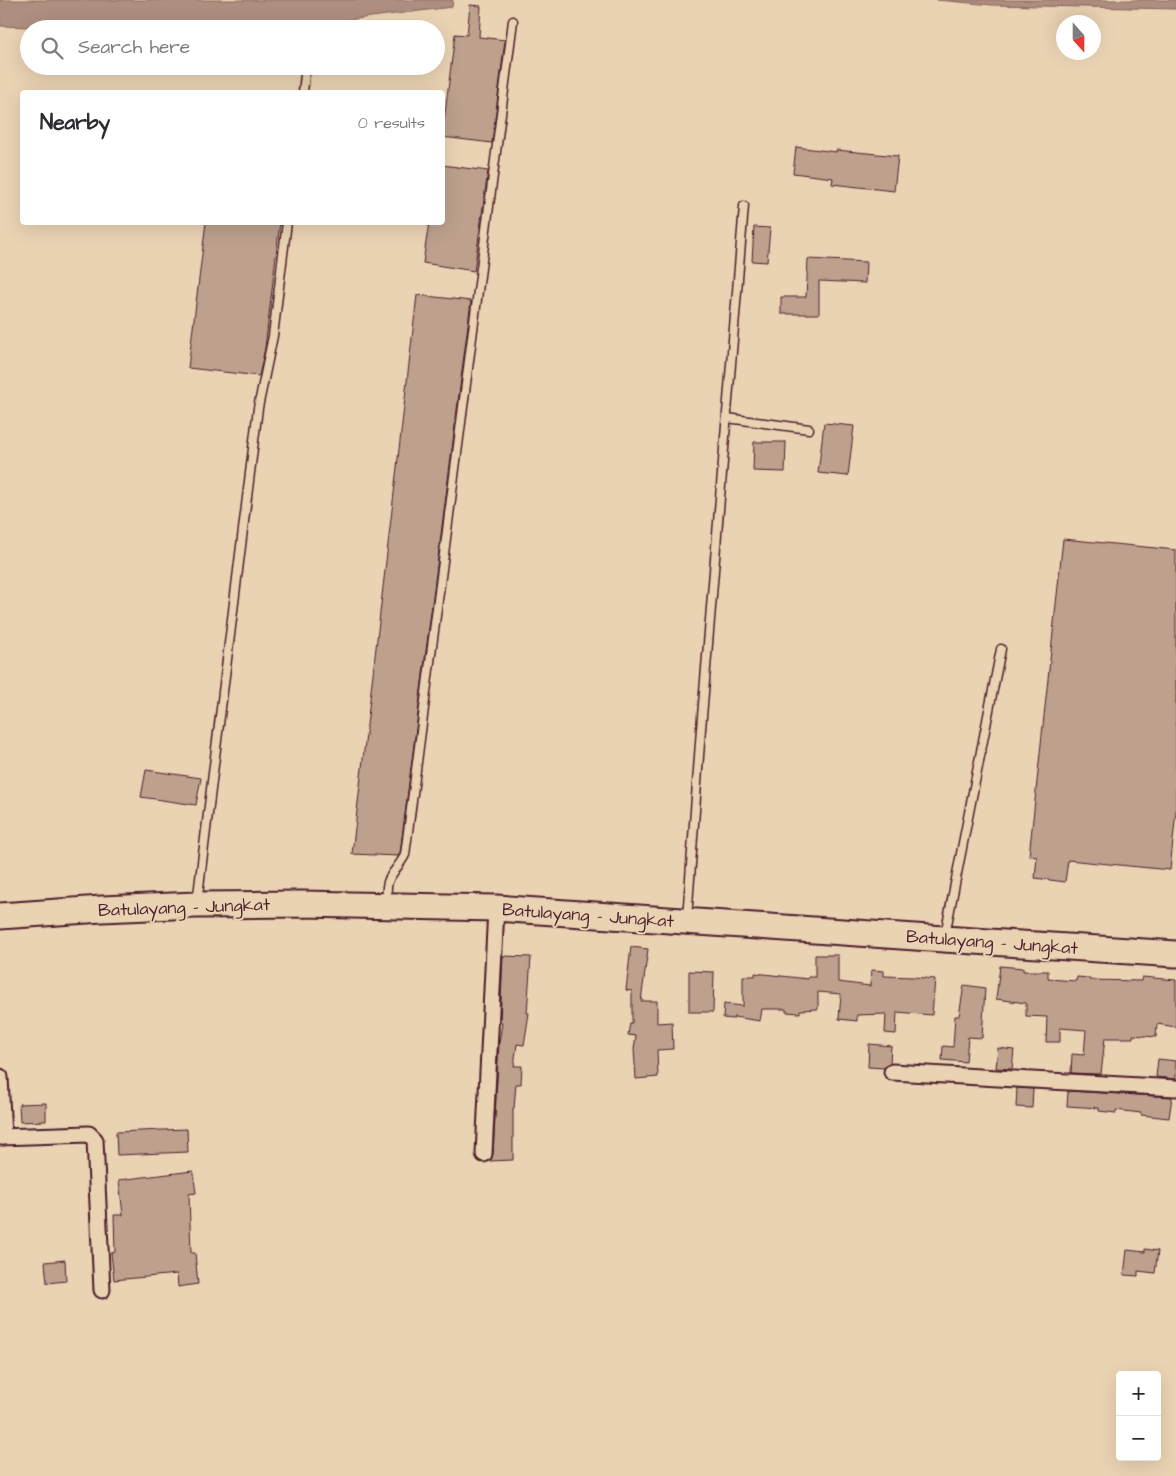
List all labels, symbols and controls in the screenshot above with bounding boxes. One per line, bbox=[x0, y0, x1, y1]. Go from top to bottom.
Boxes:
north arrow bbox=[1056, 15, 1101, 60]
search box bbox=[20, 20, 445, 75]
icon: search bbox=[38, 34, 66, 62]
text: Search here bbox=[78, 34, 190, 61]
text: Nearby bbox=[40, 108, 110, 137]
text: 0 results bbox=[358, 112, 425, 134]
street label: Batulayang - Jungkat bbox=[98, 892, 271, 924]
street label: Batulayang - Jungkat bbox=[501, 897, 675, 935]
street label: Batulayang - Jungkat bbox=[905, 924, 1079, 962]
map controls bbox=[1116, 1371, 1161, 1461]
button: + bbox=[1116, 1371, 1161, 1416]
button: − bbox=[1116, 1416, 1161, 1461]

